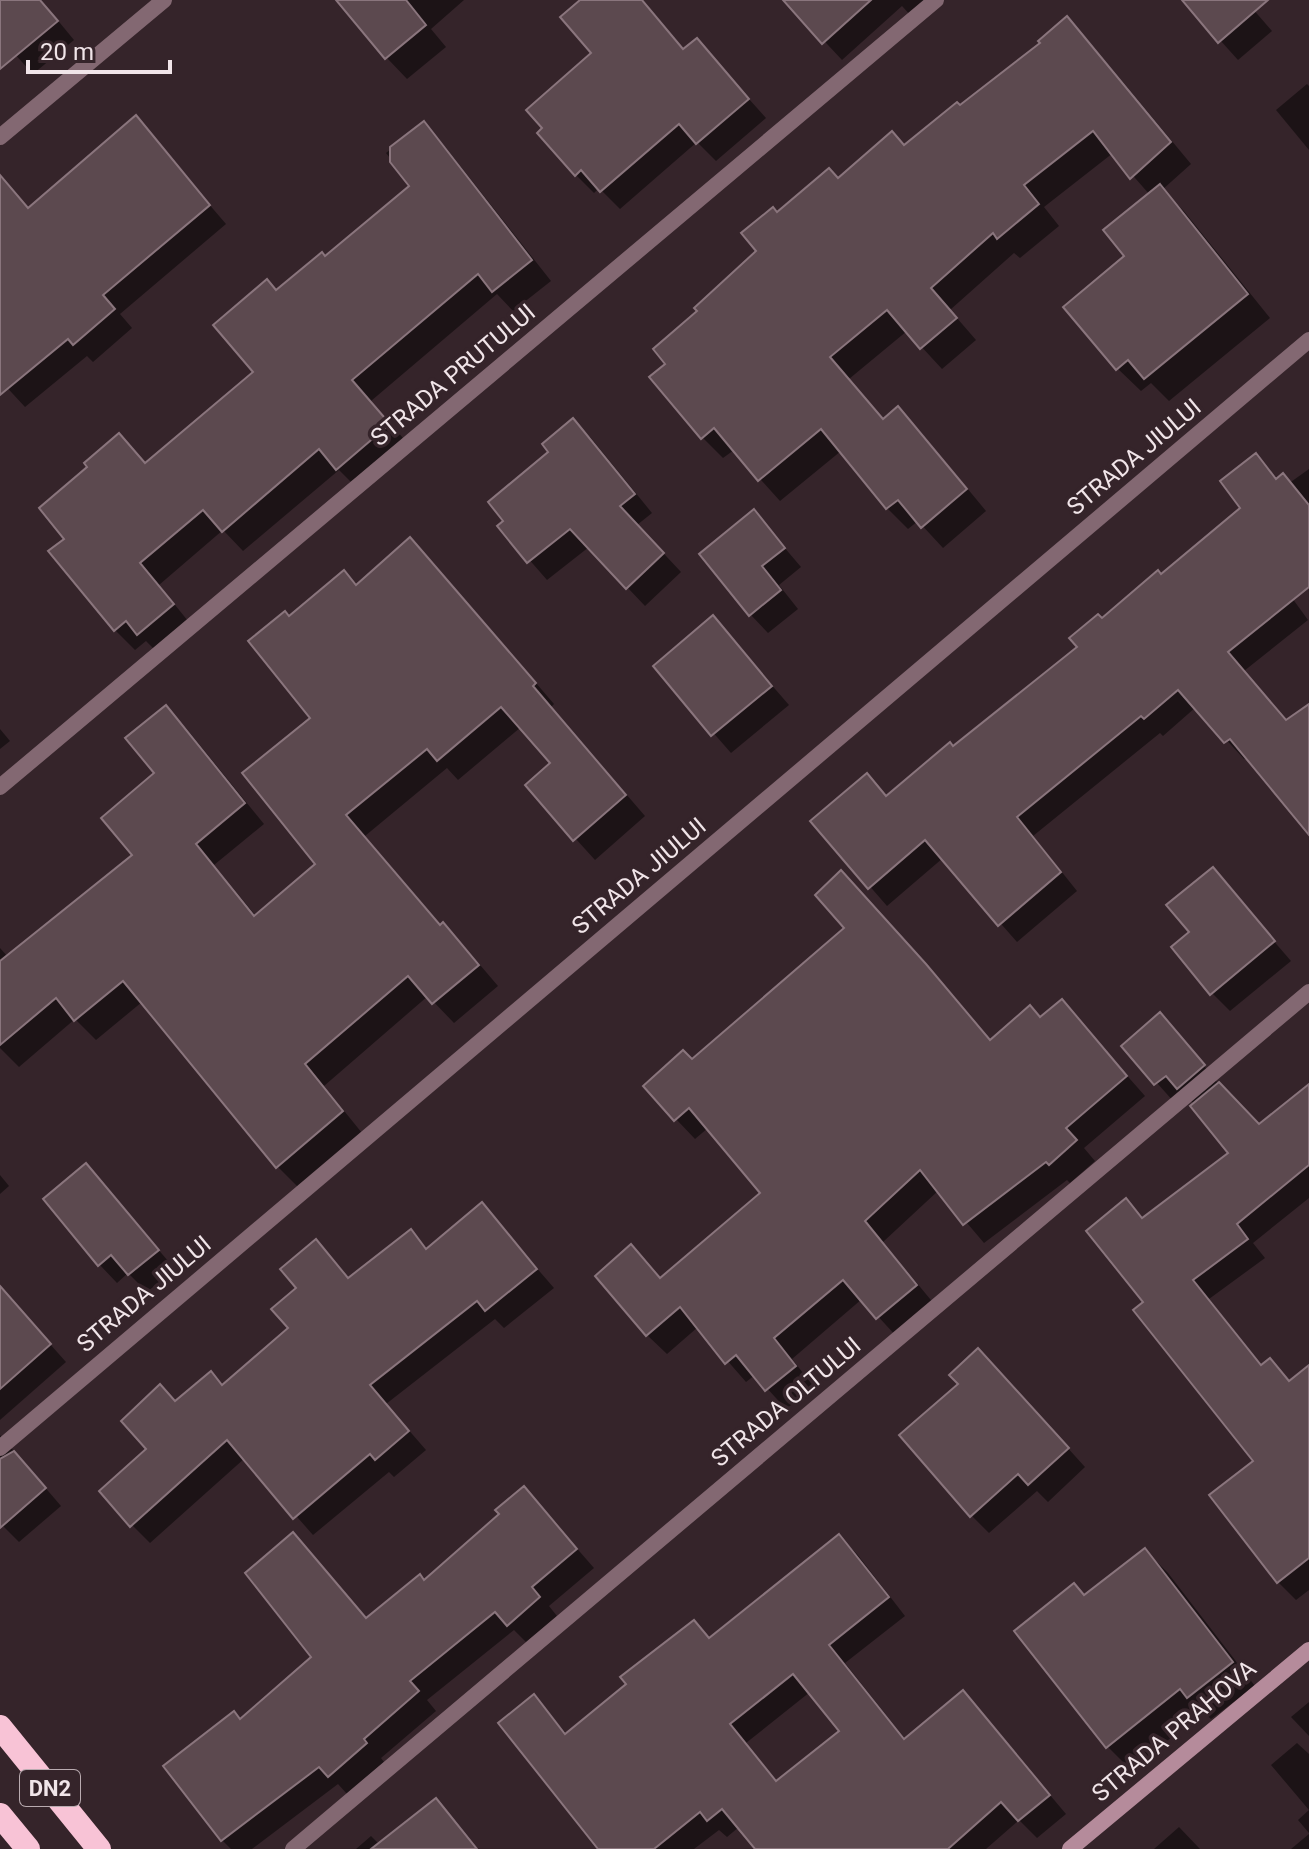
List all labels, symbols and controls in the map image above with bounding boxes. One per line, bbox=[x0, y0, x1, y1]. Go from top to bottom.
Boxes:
scale bar bbox=[28, 24, 170, 74]
text: 20 m bbox=[40, 38, 94, 66]
street label: STRADA PRUTULUI bbox=[365, 298, 541, 452]
street label: STRADA JIULUI bbox=[1061, 393, 1207, 521]
street label: STRADA JIULUI bbox=[566, 812, 712, 940]
street label: STRADA JIULUI bbox=[71, 1230, 217, 1358]
street label: STRADA OLTULUI bbox=[706, 1331, 866, 1473]
street label: STRADA PRAHOVA bbox=[1086, 1654, 1262, 1808]
road number: DN2 bbox=[20, 1770, 80, 1806]

